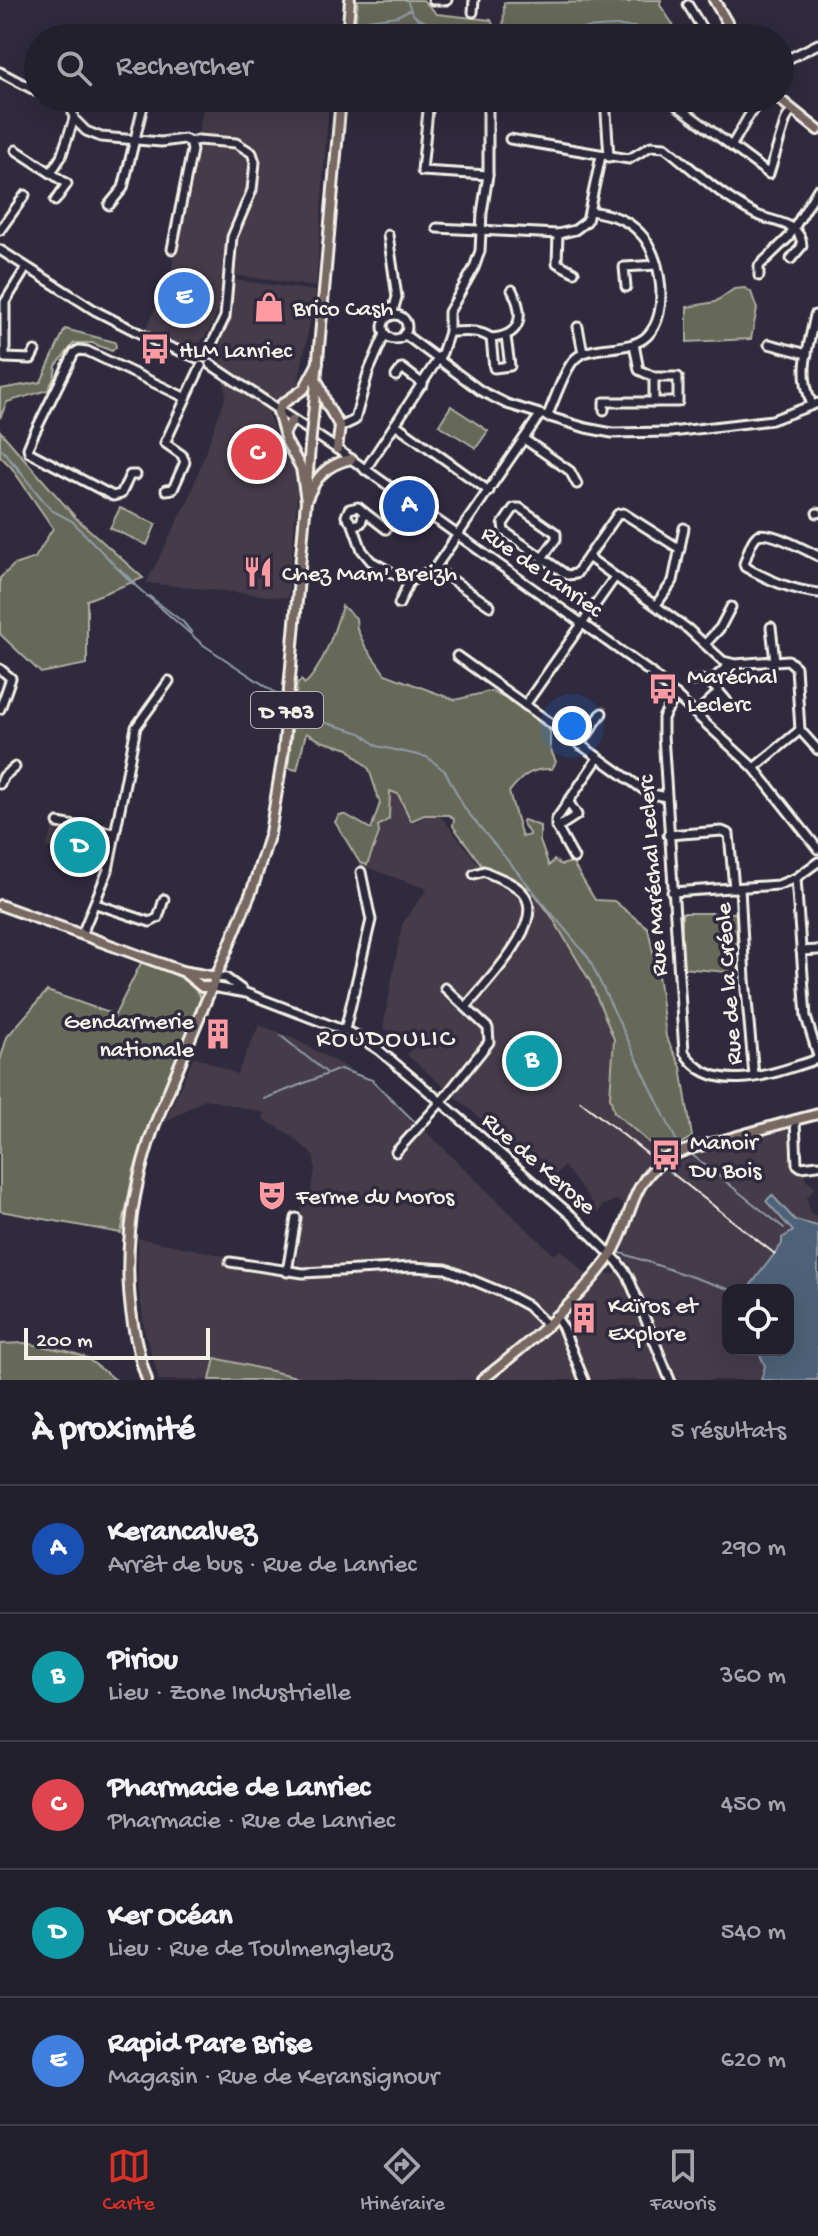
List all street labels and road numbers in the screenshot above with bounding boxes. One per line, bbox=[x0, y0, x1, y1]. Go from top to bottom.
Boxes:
street label: Rue de Lanriec bbox=[475, 520, 608, 626]
road number: D 783 bbox=[251, 692, 323, 728]
street label: Rue Maréchal Leclerc bbox=[633, 773, 676, 977]
street label: Rue de la Créole bbox=[710, 901, 751, 1066]
street label: Rue de Kerose bbox=[475, 1107, 601, 1223]

